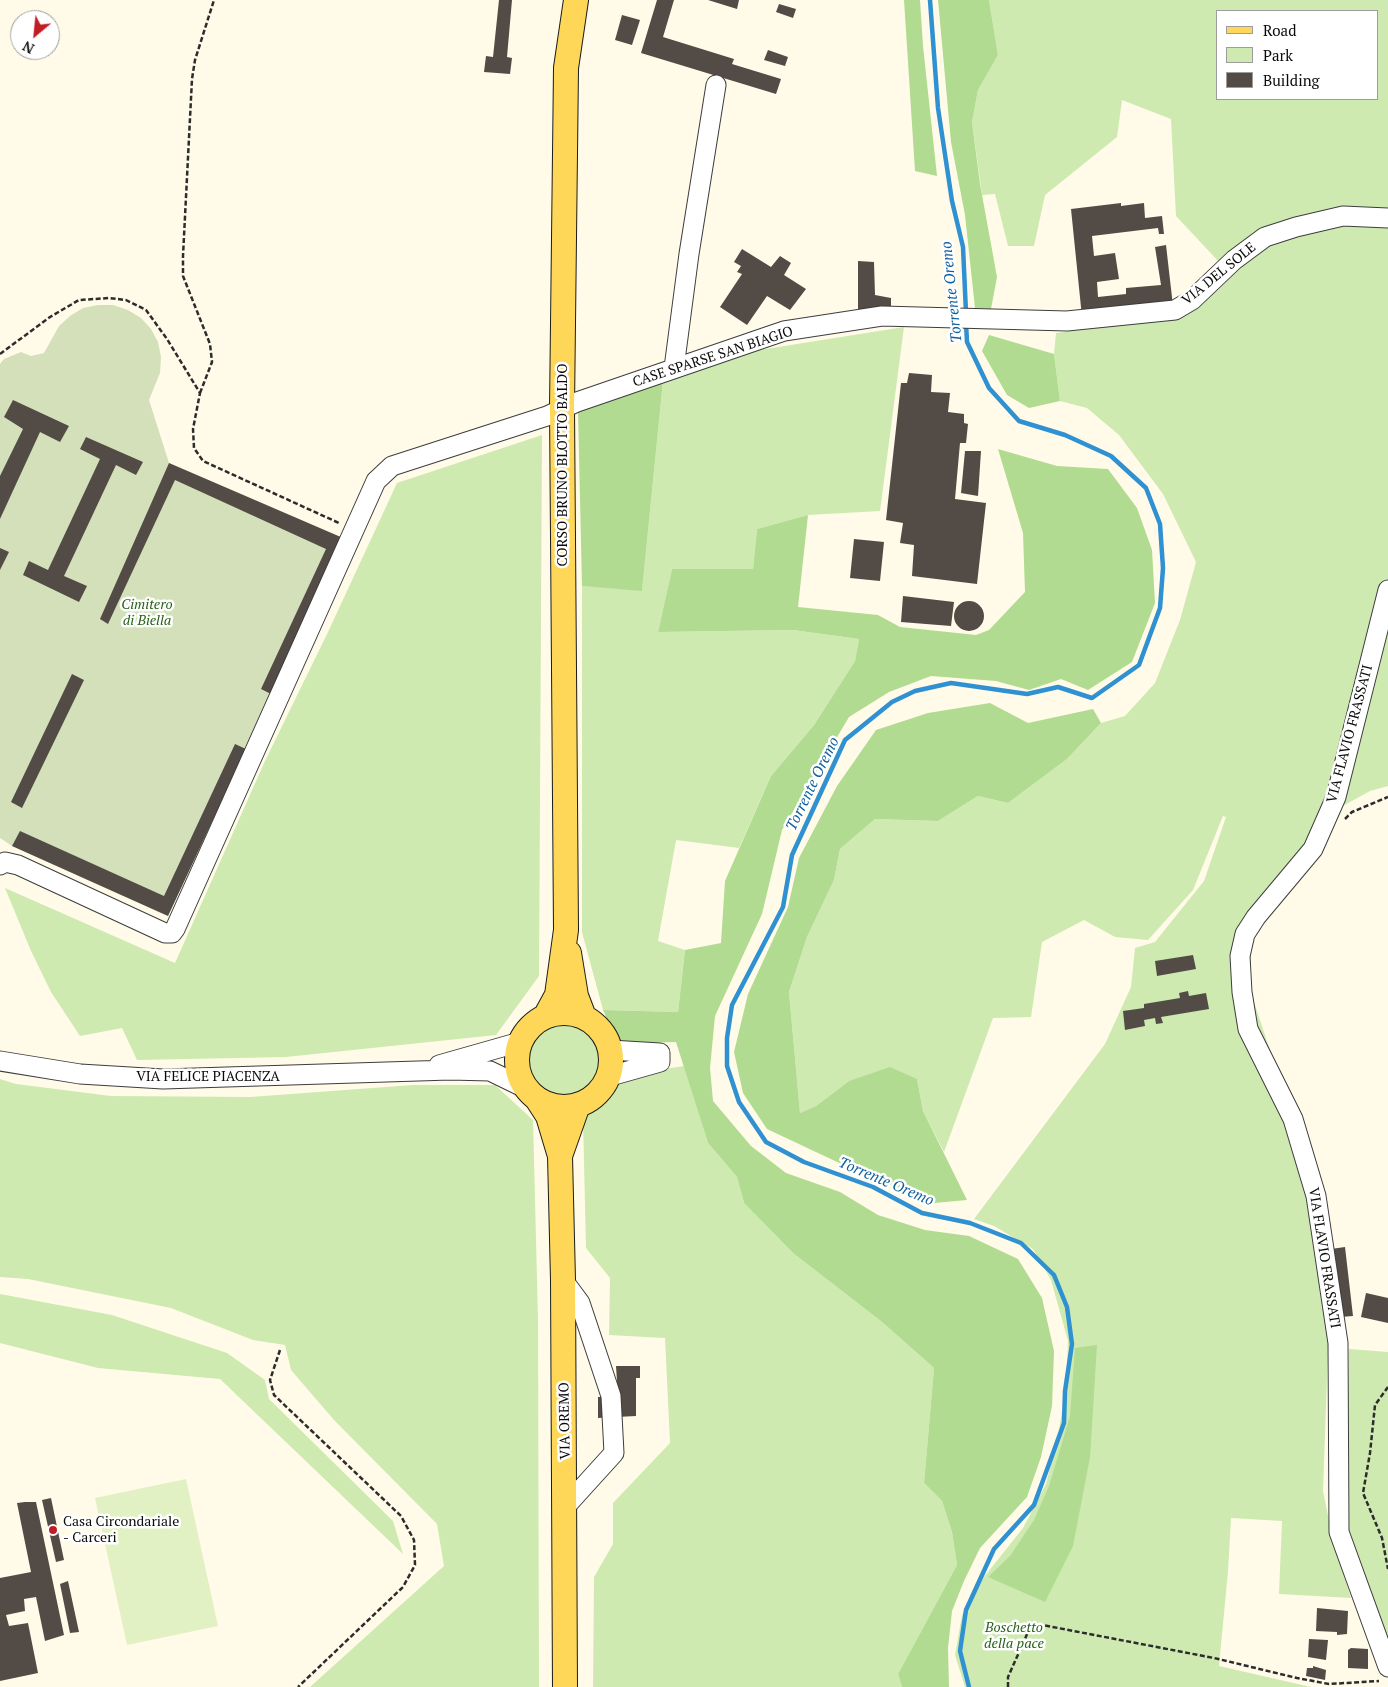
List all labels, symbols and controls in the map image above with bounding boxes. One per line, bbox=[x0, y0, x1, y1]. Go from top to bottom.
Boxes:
north arrow bbox=[10, 10, 60, 60]
legend bbox=[1216, 10, 1378, 100]
text: Road bbox=[1263, 20, 1296, 40]
text: N bbox=[19, 37, 37, 59]
text: Park bbox=[1263, 45, 1293, 65]
text: Building bbox=[1263, 70, 1320, 90]
street label: VIA DEL SOLE bbox=[1179, 239, 1259, 309]
water label: Torrente Oremo bbox=[938, 240, 966, 344]
street label: CASE SPARSE SAN BIAGIO bbox=[631, 323, 795, 391]
street label: CORSO BRUNO BLOTTO BALDO bbox=[555, 363, 571, 567]
park label: Cimitero di Biella bbox=[121, 597, 173, 630]
street label: VIA FLAVIO FRASSATI bbox=[1323, 663, 1377, 805]
water label: Torrente Oremo bbox=[783, 734, 843, 834]
street label: VIA FELICE PIACENZA bbox=[136, 1069, 280, 1085]
water label: Torrente Oremo bbox=[836, 1154, 936, 1210]
street label: VIA FLAVIO FRASSATI bbox=[1305, 1186, 1343, 1330]
street label: VIA OREMO bbox=[556, 1382, 574, 1460]
place label: Casa Circondariale - Carceri bbox=[63, 1514, 179, 1546]
marker: Casa Circondariale - Carceri bbox=[47, 1524, 59, 1536]
park label: Boschetto della pace bbox=[984, 1620, 1044, 1652]

